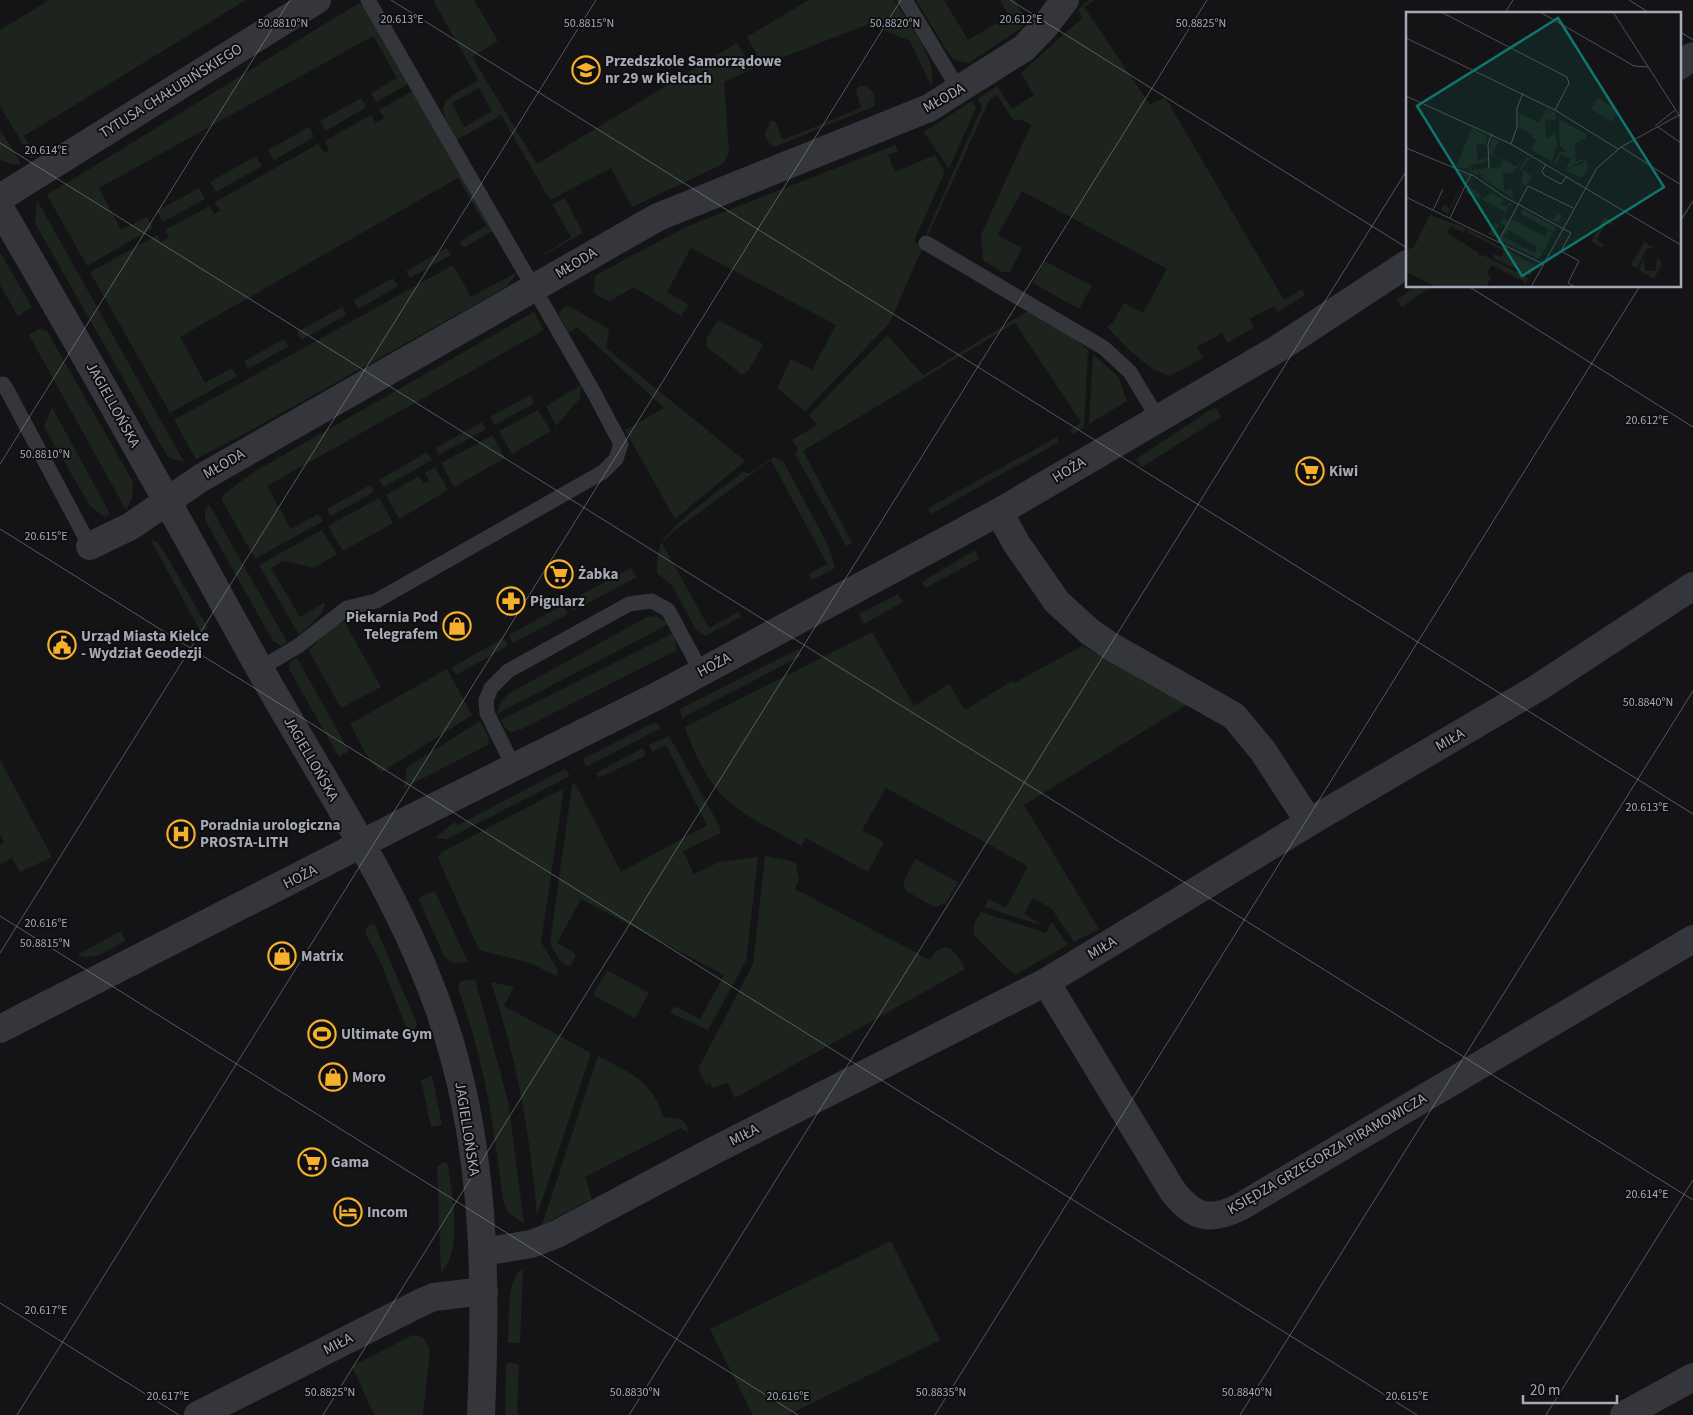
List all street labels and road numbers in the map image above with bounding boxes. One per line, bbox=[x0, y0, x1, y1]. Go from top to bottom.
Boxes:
street label: TYTUSA CHAŁUBIŃSKIEGO bbox=[96, 38, 246, 144]
street label: MŁODA bbox=[919, 77, 970, 118]
street label: MŁODA bbox=[551, 242, 602, 284]
street label: JAGIELLOŃSKA bbox=[81, 358, 146, 452]
street label: MŁODA bbox=[199, 443, 250, 484]
street label: HOŻA bbox=[1048, 451, 1090, 488]
street label: HOŻA bbox=[693, 647, 735, 683]
street label: JAGIELLOŃSKA bbox=[278, 713, 344, 806]
street label: MIŁA bbox=[1432, 723, 1469, 757]
street label: HOŻA bbox=[279, 859, 321, 894]
street label: MIŁA bbox=[1084, 931, 1121, 965]
street label: JAGIELLOŃSKA bbox=[449, 1081, 485, 1178]
street label: KSIĘDZA GRZEGORZA PIRAMOWICZA bbox=[1223, 1088, 1431, 1220]
street label: MIŁA bbox=[726, 1118, 763, 1151]
street label: MIŁA bbox=[320, 1327, 357, 1360]

